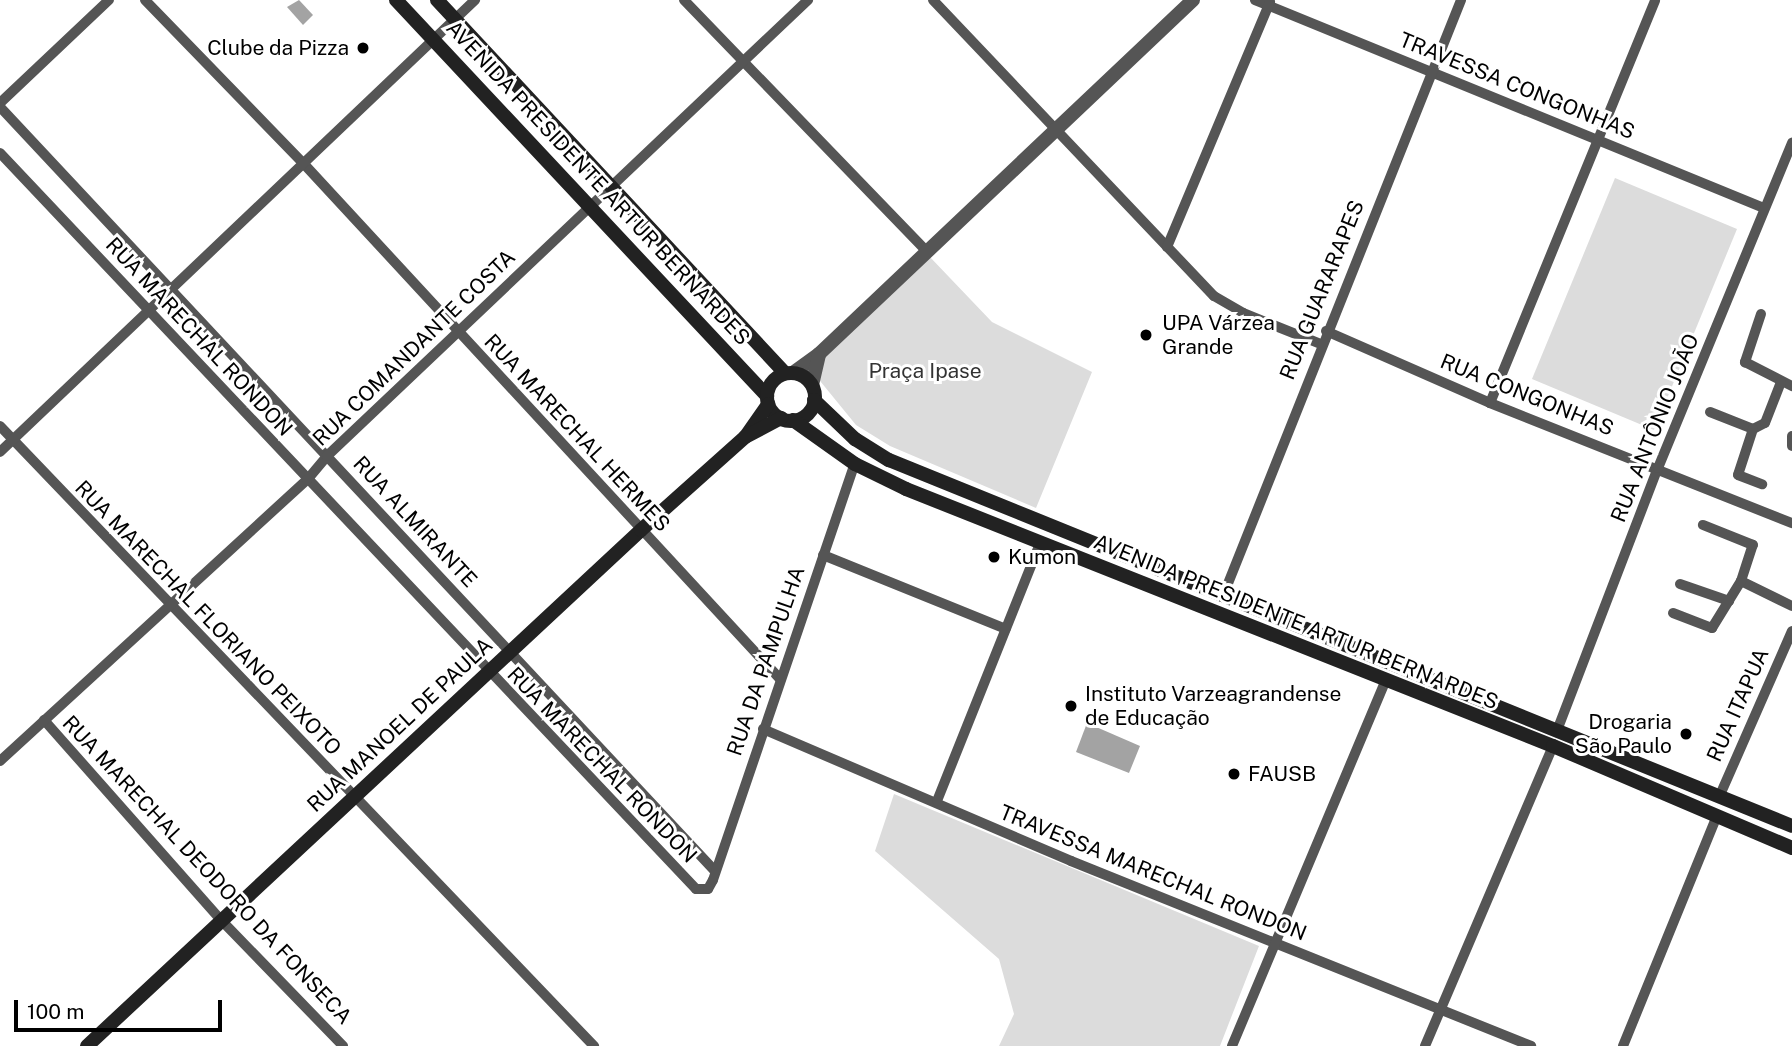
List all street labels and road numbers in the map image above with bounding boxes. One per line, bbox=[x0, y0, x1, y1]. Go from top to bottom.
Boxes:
street label: AVENIDA PRESIDENTE ARTUR BERNARDES bbox=[441, 16, 755, 350]
street label: TRAVESSA CONGONHAS bbox=[1396, 27, 1638, 145]
street label: RUA GUARARAPES bbox=[1275, 197, 1369, 383]
street label: RUA MARECHAL RONDON bbox=[100, 233, 298, 441]
street label: RUA COMANDANTE COSTA bbox=[308, 245, 520, 451]
street label: RUA MARECHAL HERMES bbox=[479, 329, 675, 537]
street label: RUA ANTÔNIO JOÃO bbox=[1606, 330, 1704, 526]
street label: RUA CONGONHAS bbox=[1437, 349, 1617, 441]
street label: RUA ALMIRANTE bbox=[348, 451, 482, 593]
street label: RUA MARECHAL FLORIANO PEIXOTO bbox=[70, 475, 346, 761]
street label: AVENIDA PRESIDENTE ARTUR BERNARDES bbox=[1090, 529, 1502, 715]
street label: RUA DA PAMPULHA bbox=[722, 563, 810, 759]
street label: RUA MANOEL DE PAULA bbox=[302, 633, 498, 817]
street label: RUA ITAPUA bbox=[1702, 644, 1774, 766]
street label: RUA MARECHAL RONDON bbox=[502, 662, 702, 868]
street label: RUA MARECHAL DEODORO DA FONSECA bbox=[57, 711, 357, 1029]
street label: TRAVESSA MARECHAL RONDON bbox=[996, 800, 1310, 946]

